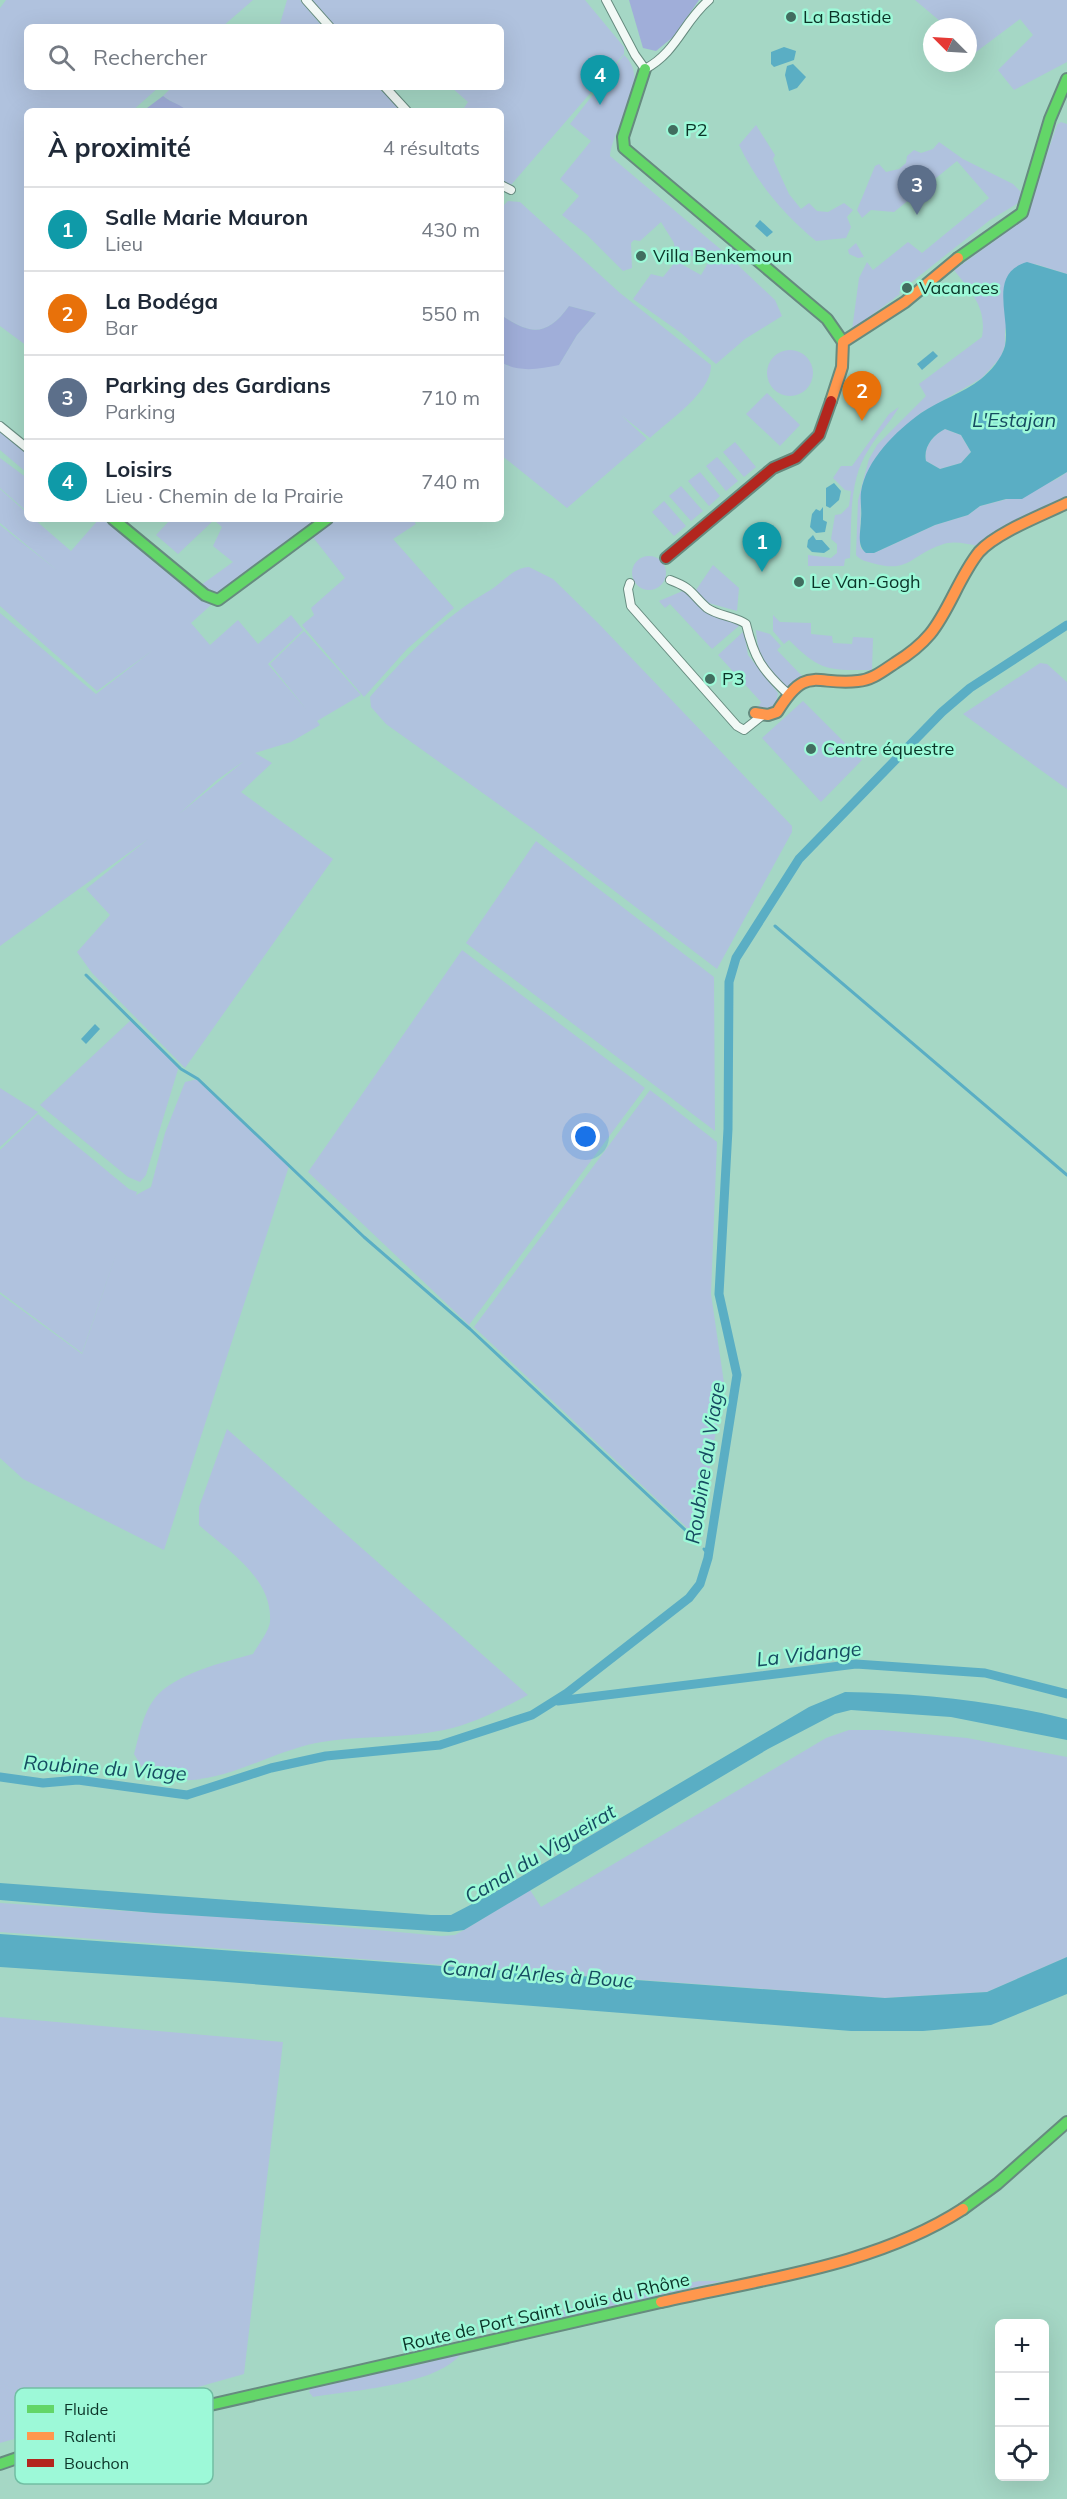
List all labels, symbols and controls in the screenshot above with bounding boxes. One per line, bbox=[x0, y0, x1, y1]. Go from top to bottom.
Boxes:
place label: La Bastide bbox=[803, 5, 891, 28]
marker: La Bastide bbox=[784, 10, 798, 24]
north arrow bbox=[923, 18, 977, 72]
search box bbox=[24, 24, 504, 90]
icon: search bbox=[45, 41, 78, 74]
text: Rechercher bbox=[93, 43, 207, 71]
pin: 4 bbox=[580, 56, 620, 105]
place label: P2 bbox=[685, 118, 708, 141]
marker: P2 bbox=[666, 123, 680, 137]
text: À proximité bbox=[48, 131, 191, 164]
text: 4 résultats bbox=[383, 135, 480, 160]
pin: 3 bbox=[898, 166, 936, 215]
text: Salle Marie Mauron bbox=[105, 203, 308, 231]
text: 1 bbox=[62, 217, 74, 242]
text: 430 m bbox=[421, 217, 480, 242]
text: Lieu bbox=[105, 231, 143, 256]
place label: Villa Benkemoun bbox=[653, 244, 792, 267]
marker: Villa Benkemoun bbox=[634, 249, 648, 263]
place label: Vacances bbox=[919, 276, 999, 299]
marker: Vacances bbox=[900, 281, 914, 295]
text: La Bodéga bbox=[105, 287, 218, 315]
text: 2 bbox=[62, 301, 74, 326]
text: 550 m bbox=[421, 301, 480, 326]
text: Bar bbox=[105, 315, 138, 340]
text: Parking des Gardians bbox=[105, 371, 331, 399]
pin: 2 bbox=[842, 372, 882, 421]
text: 3 bbox=[62, 385, 74, 410]
text: 710 m bbox=[421, 385, 480, 410]
text: Parking bbox=[105, 399, 176, 424]
water label: L'Estajan bbox=[972, 407, 1056, 432]
text: Loisirs bbox=[105, 455, 172, 483]
text: 4 bbox=[62, 469, 74, 494]
text: 740 m bbox=[421, 469, 480, 494]
text: Lieu · Chemin de la Prairie bbox=[105, 483, 343, 508]
pin: 1 bbox=[742, 522, 782, 572]
place label: Le Van-Gogh bbox=[811, 570, 921, 593]
marker: Le Van-Gogh bbox=[792, 575, 806, 589]
place label: P3 bbox=[722, 667, 745, 690]
marker: P3 bbox=[703, 672, 717, 686]
place label: Centre équestre bbox=[823, 737, 954, 760]
marker: Centre équestre bbox=[804, 742, 818, 756]
your location bbox=[571, 1122, 600, 1151]
water label: Roubine du Viage bbox=[679, 1380, 730, 1546]
water label: La Vidange bbox=[755, 1636, 863, 1671]
water label: Roubine du Viage bbox=[23, 1749, 188, 1786]
water label: Canal du Vigueirat bbox=[460, 1798, 621, 1909]
water label: Canal d'Arles à Bouc bbox=[441, 1954, 635, 1993]
street label: Route de Port Saint Louis du Rhône bbox=[400, 2267, 692, 2356]
map controls bbox=[995, 2319, 1049, 2481]
button: + bbox=[995, 2319, 1049, 2373]
button: − bbox=[995, 2373, 1049, 2427]
legend bbox=[15, 2388, 213, 2484]
text: Fluide bbox=[64, 2399, 108, 2419]
text: Ralenti bbox=[64, 2426, 116, 2446]
button: locate bbox=[995, 2427, 1049, 2481]
text: Bouchon bbox=[64, 2453, 129, 2473]

